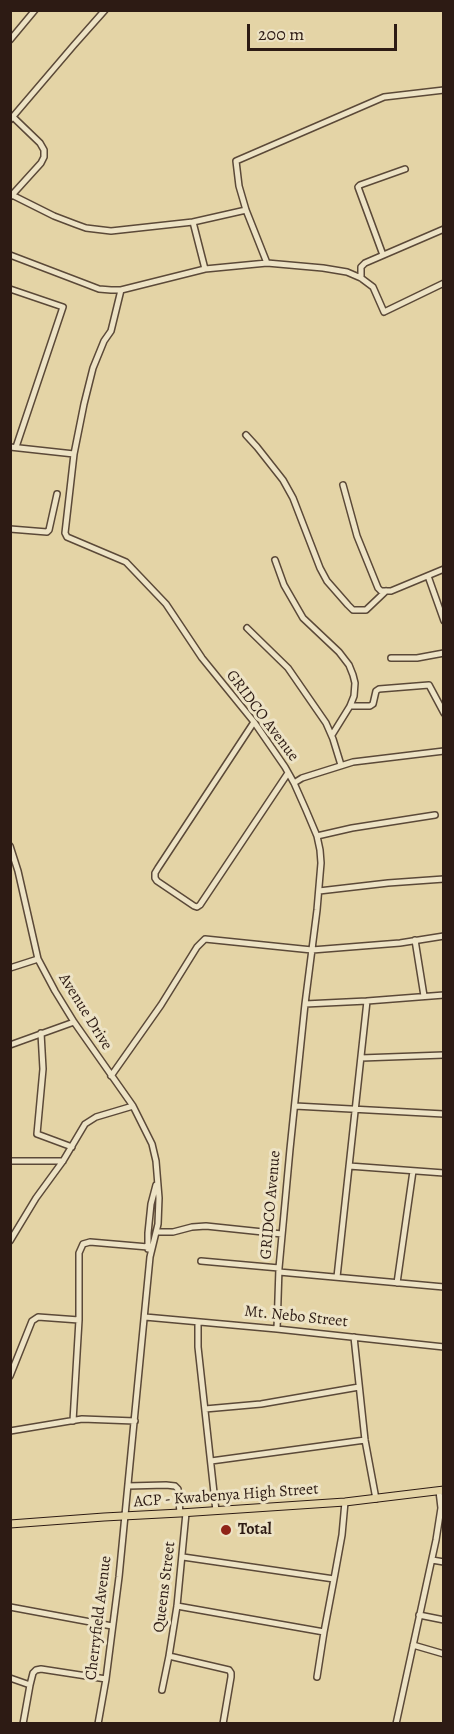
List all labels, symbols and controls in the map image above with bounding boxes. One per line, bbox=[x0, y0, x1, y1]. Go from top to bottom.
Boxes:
scale bar bbox=[250, 12, 400, 50]
text: 200 m bbox=[258, 22, 304, 46]
street label: GRIDCO Avenue bbox=[221, 667, 303, 765]
street label: Avenue Drive bbox=[54, 970, 116, 1054]
street label: GRIDCO Avenue bbox=[257, 1150, 285, 1260]
street label: Mt. Nebo Street bbox=[243, 1302, 349, 1332]
street label: ACP - Kwabenya High Street bbox=[133, 1480, 319, 1512]
place label: Total bbox=[238, 1520, 272, 1540]
marker: Total bbox=[219, 1523, 233, 1537]
street label: Queens Street bbox=[150, 1540, 180, 1634]
street label: Cherryfield Avenue bbox=[82, 1555, 116, 1681]

